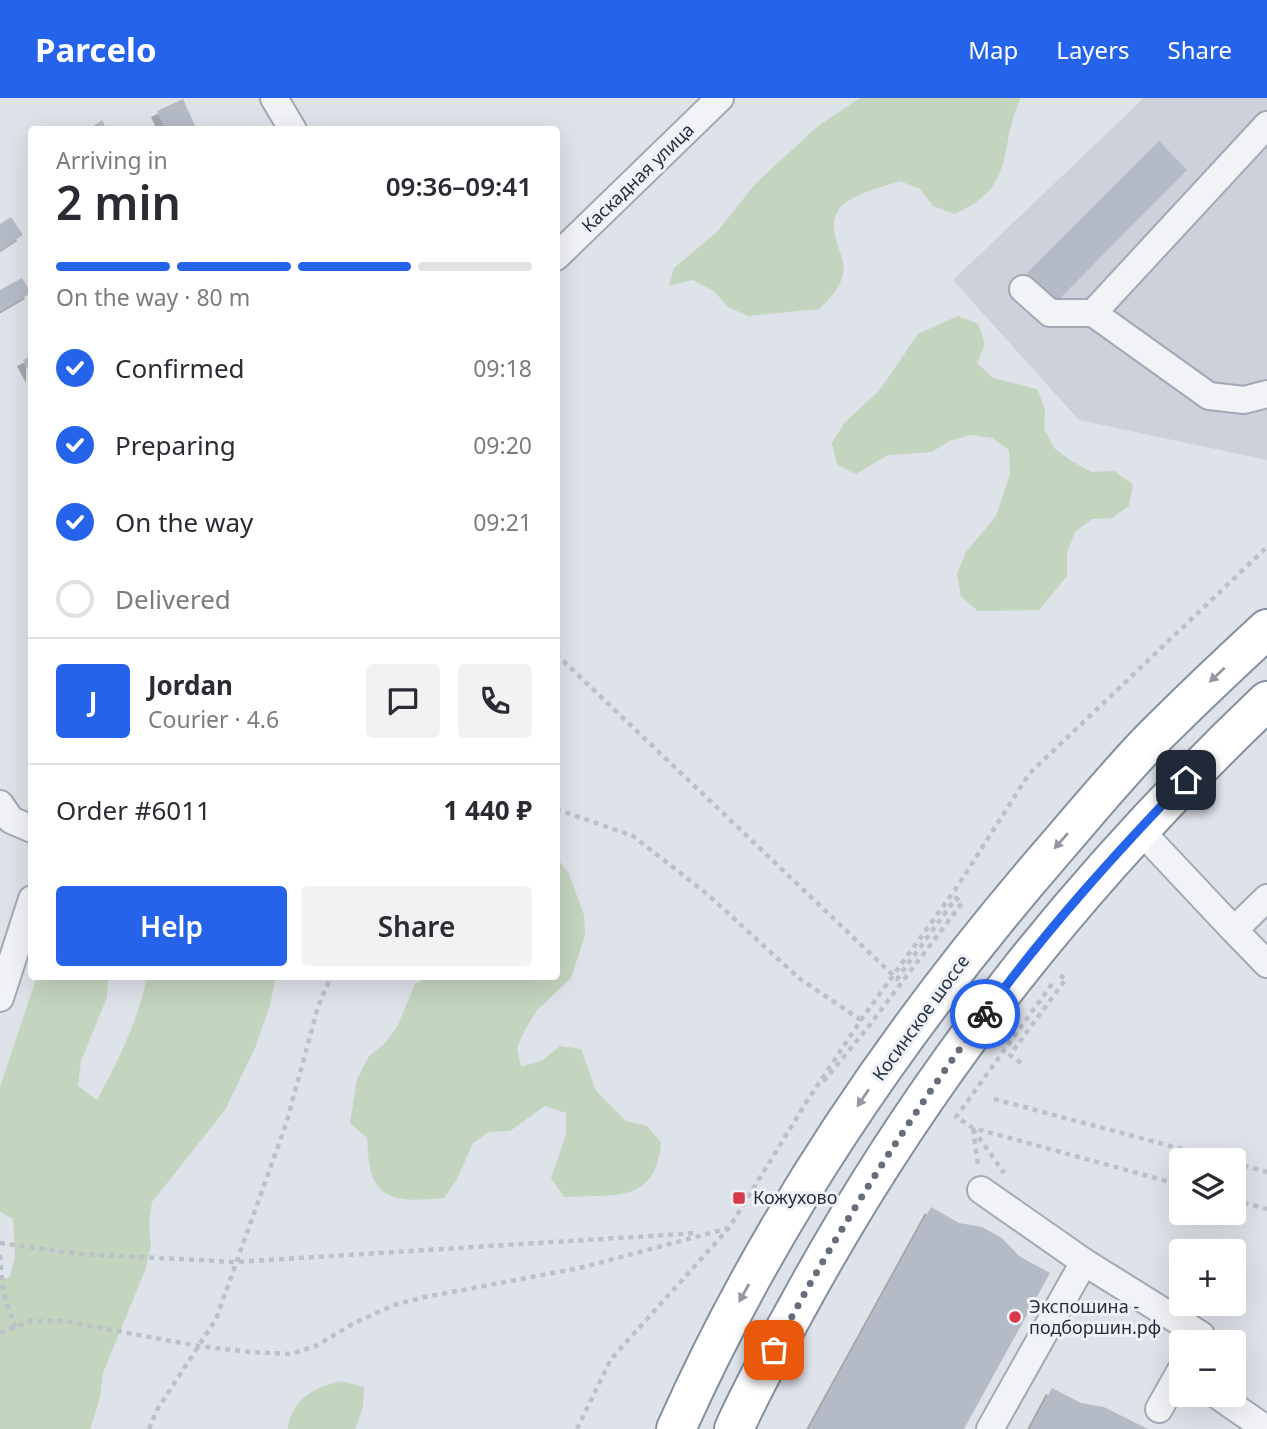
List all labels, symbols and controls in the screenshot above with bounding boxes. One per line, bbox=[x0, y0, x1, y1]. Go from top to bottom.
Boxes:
text: Parcelo bbox=[35, 27, 157, 72]
text: Map bbox=[968, 33, 1018, 66]
text: Layers bbox=[1056, 33, 1130, 66]
text: Share bbox=[1168, 33, 1232, 66]
street label: Каскадная улица bbox=[576, 118, 699, 237]
text: Arriving in bbox=[56, 144, 168, 176]
text: 09:36–09:41 bbox=[386, 168, 532, 204]
text: 2 min bbox=[56, 171, 181, 233]
text: On the way · 80 m bbox=[56, 281, 250, 313]
icon: check bbox=[56, 349, 94, 387]
text: Confirmed bbox=[115, 350, 245, 386]
text: 09:18 bbox=[473, 352, 532, 384]
icon: check bbox=[56, 426, 94, 464]
text: Preparing bbox=[115, 427, 236, 463]
text: 09:20 bbox=[473, 429, 532, 461]
icon: check bbox=[56, 503, 94, 541]
text: On the way bbox=[115, 504, 253, 540]
text: 09:21 bbox=[473, 506, 532, 538]
text: Delivered bbox=[115, 581, 231, 617]
button: chat bbox=[366, 664, 440, 738]
button: phone bbox=[458, 664, 532, 738]
text: Jordan bbox=[148, 667, 233, 703]
one-way arrow bbox=[1209, 667, 1226, 683]
text: J bbox=[89, 683, 97, 719]
text: Courier · 4.6 bbox=[148, 703, 279, 735]
pin bbox=[1156, 750, 1216, 810]
icon: home bbox=[1167, 761, 1205, 799]
text: Order #6011 bbox=[56, 792, 211, 828]
text: 1 440 ₽ bbox=[443, 792, 532, 828]
one-way arrow bbox=[1054, 832, 1070, 849]
button: Help bbox=[56, 886, 287, 966]
button: Share bbox=[301, 886, 532, 966]
street label: Косинское шоссе bbox=[866, 950, 974, 1085]
courier bbox=[950, 979, 1020, 1049]
icon: bike bbox=[966, 995, 1004, 1033]
one-way arrow bbox=[856, 1089, 869, 1108]
map controls bbox=[1169, 1148, 1246, 1407]
button: layers bbox=[1169, 1148, 1246, 1225]
place label: Кожухово bbox=[753, 1185, 837, 1209]
marker: Кожухово bbox=[731, 1190, 747, 1206]
button: + bbox=[1169, 1239, 1246, 1316]
one-way arrow bbox=[739, 1283, 751, 1303]
place label: Экспошина - подборшин.рф bbox=[1029, 1294, 1161, 1339]
marker: Экспошина - подборшин.рф bbox=[1007, 1309, 1023, 1325]
pin bbox=[744, 1320, 804, 1380]
button: − bbox=[1169, 1330, 1246, 1407]
icon: bag bbox=[755, 1331, 793, 1369]

